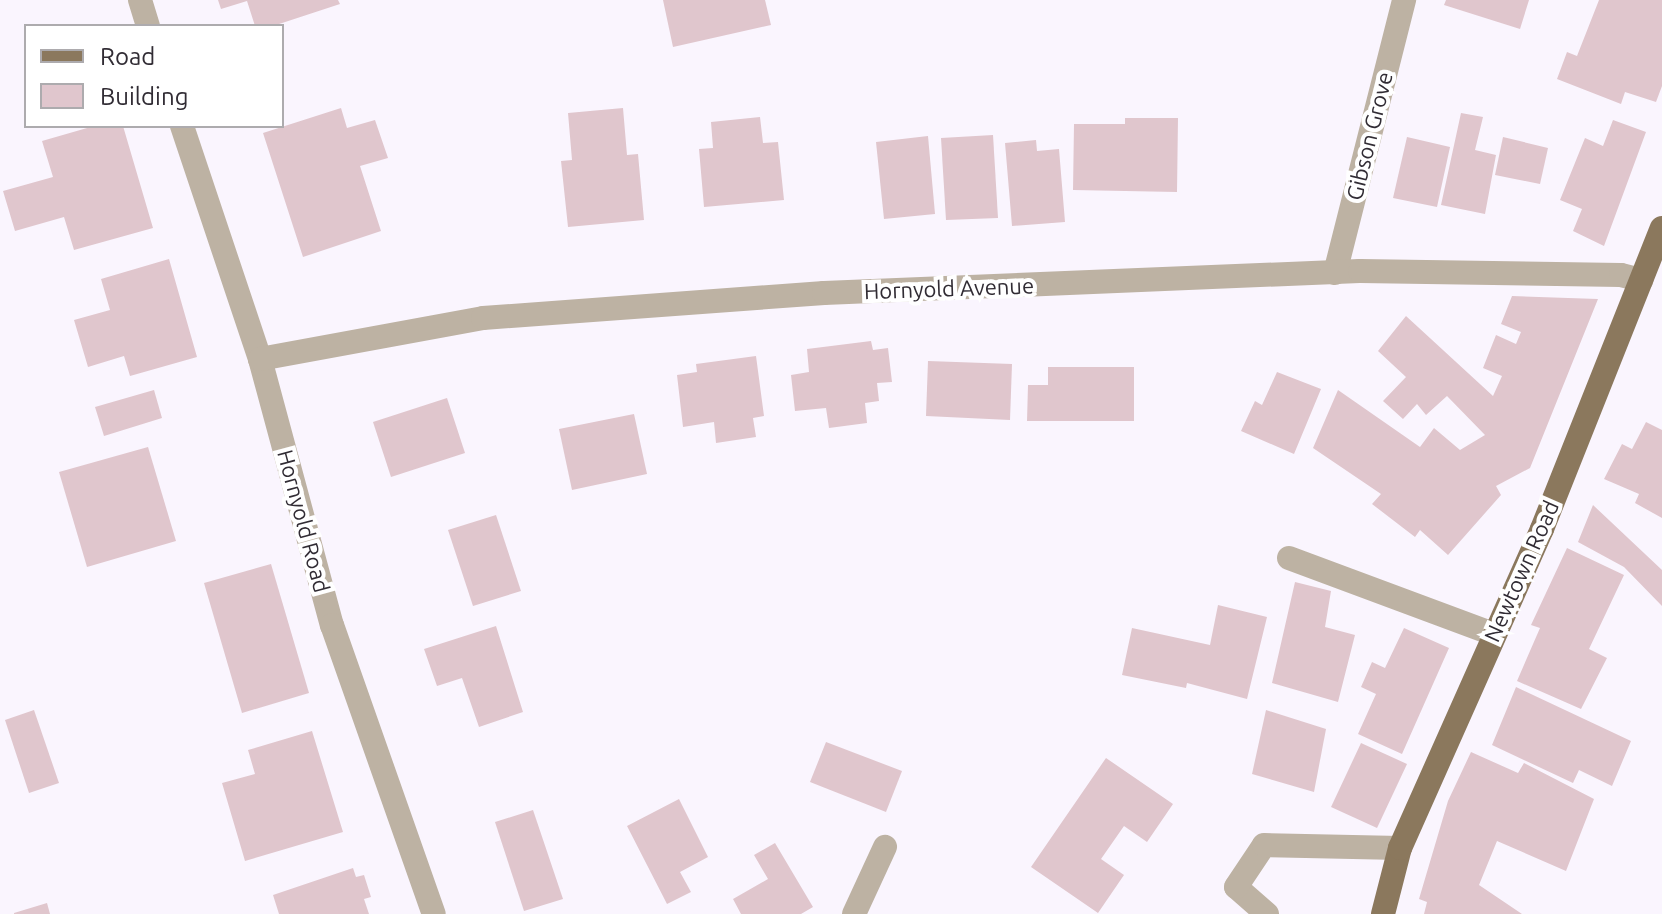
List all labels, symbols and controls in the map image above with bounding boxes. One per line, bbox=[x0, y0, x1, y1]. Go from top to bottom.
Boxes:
legend bbox=[24, 24, 284, 128]
text: Road bbox=[100, 43, 155, 70]
street label: Gibson Grove bbox=[1340, 69, 1398, 203]
text: Building bbox=[100, 83, 188, 110]
street label: Hornyold Avenue bbox=[864, 272, 1034, 304]
street label: Hornyold Road bbox=[272, 447, 336, 595]
street label: Newtown Road bbox=[1478, 496, 1564, 646]

